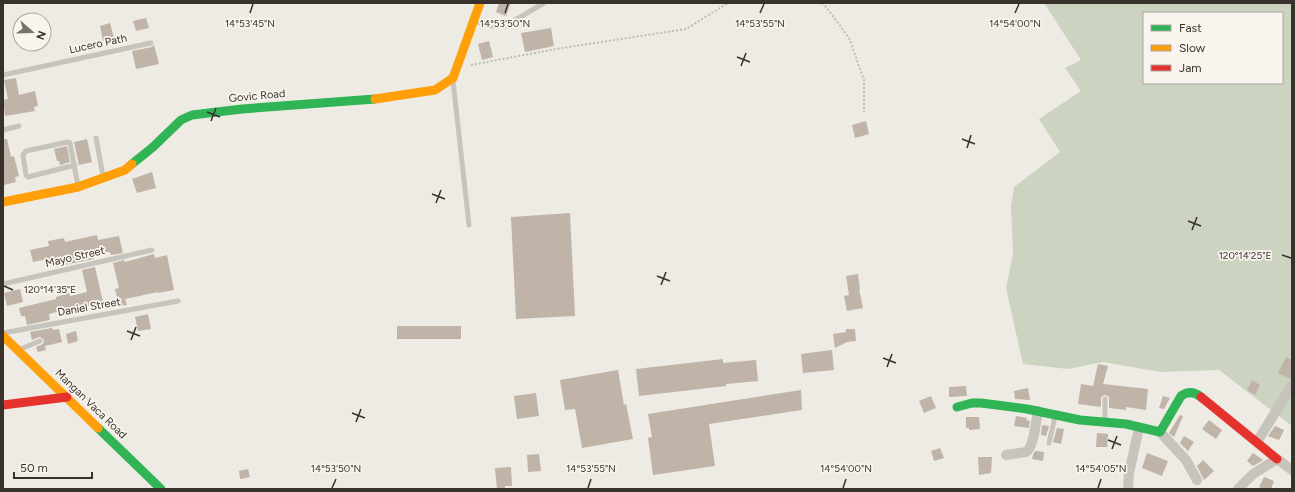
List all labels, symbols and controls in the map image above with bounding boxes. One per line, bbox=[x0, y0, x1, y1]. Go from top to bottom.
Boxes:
north arrow bbox=[12, 12, 52, 52]
legend bbox=[1143, 12, 1283, 84]
text: 14°53'45"N bbox=[225, 17, 275, 30]
text: 14°53'50"N bbox=[480, 17, 530, 30]
text: 14°53'55"N bbox=[735, 17, 785, 30]
text: 14°54'00"N bbox=[989, 17, 1041, 30]
text: Fast bbox=[1179, 21, 1202, 35]
text: N bbox=[33, 29, 48, 41]
street label: Lucero Path bbox=[68, 32, 128, 56]
text: Slow bbox=[1179, 41, 1206, 55]
text: Jam bbox=[1179, 61, 1202, 75]
street label: Govic Road bbox=[228, 87, 286, 105]
street label: Mayo Street bbox=[44, 244, 106, 270]
text: 120°14'25"E bbox=[1219, 249, 1271, 262]
text: 120°14'35"E bbox=[24, 283, 76, 296]
street label: Daniel Street bbox=[56, 295, 122, 319]
street label: Mangan Vaca Road bbox=[53, 367, 129, 441]
scale bar bbox=[14, 454, 92, 480]
text: 50 m bbox=[20, 461, 48, 475]
text: 14°53'50"N bbox=[311, 462, 361, 475]
text: 14°53'55"N bbox=[566, 462, 616, 475]
text: 14°54'00"N bbox=[820, 462, 872, 475]
text: 14°54'05"N bbox=[1075, 462, 1127, 475]

